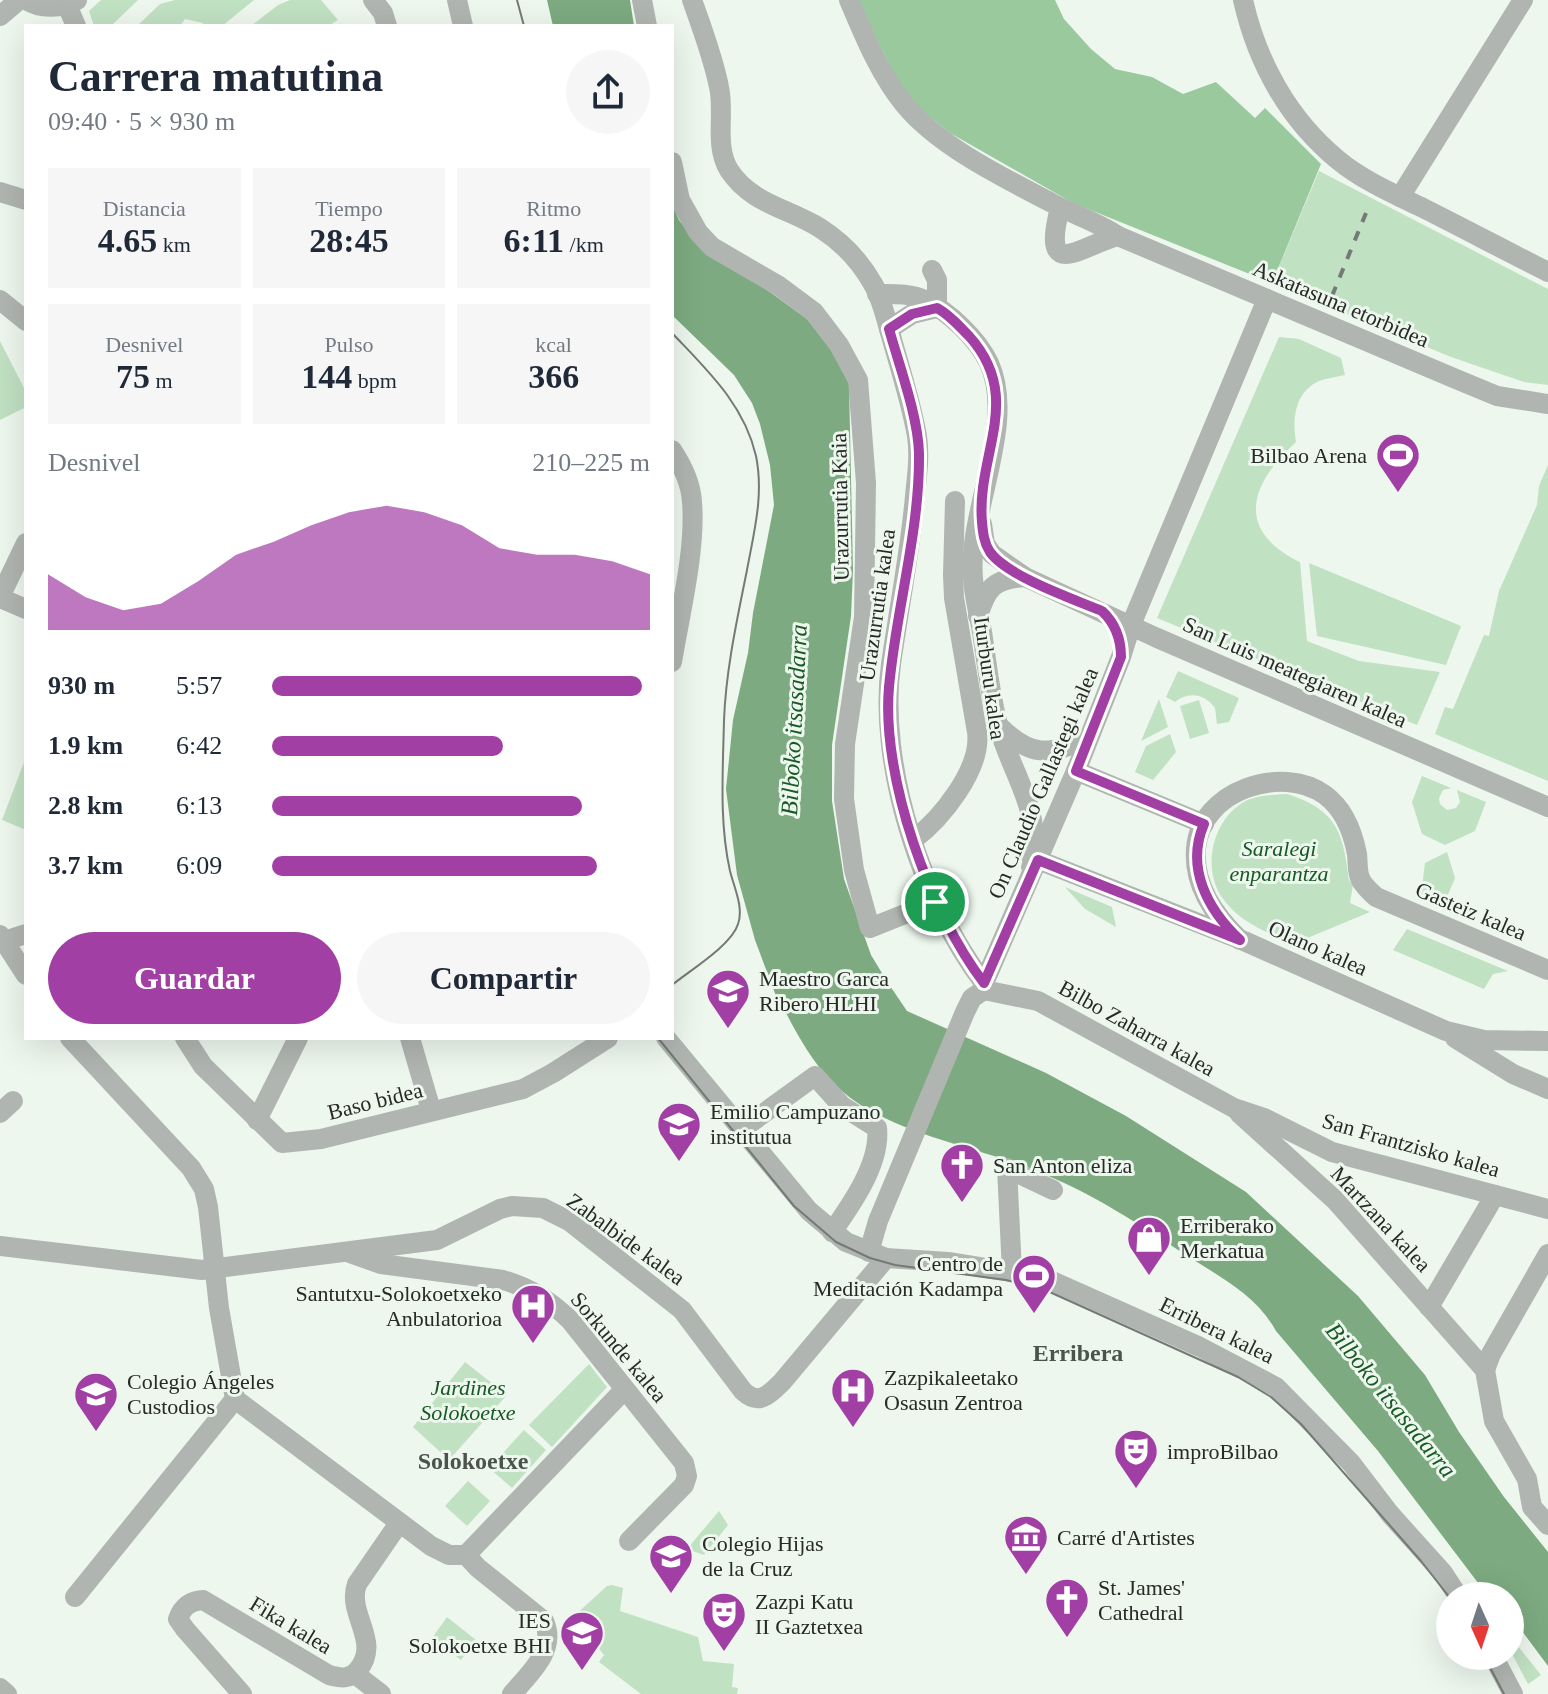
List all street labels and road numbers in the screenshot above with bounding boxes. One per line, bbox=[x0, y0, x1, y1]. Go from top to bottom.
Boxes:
street label: Askatasuna etorbidea bbox=[1249, 256, 1433, 352]
street label: Urazurrutia Kaia bbox=[826, 432, 854, 581]
street label: Urazurrutia kalea bbox=[854, 527, 900, 683]
street label: San Luis meategiaren kalea bbox=[1179, 611, 1411, 733]
street label: Iturburu kalea bbox=[969, 615, 1011, 741]
street label: On Claudio Gallastegi kalea bbox=[983, 663, 1103, 902]
street label: Gasteiz kalea bbox=[1412, 876, 1530, 946]
street label: Olano kalea bbox=[1265, 915, 1372, 981]
street label: Bilbo Zaharra kalea bbox=[1055, 975, 1220, 1081]
street label: Baso bidea bbox=[325, 1077, 425, 1125]
street label: San Frantzisko kalea bbox=[1319, 1108, 1503, 1182]
street label: Martzana kalea bbox=[1326, 1161, 1436, 1277]
street label: Zabalbide kalea bbox=[562, 1188, 690, 1290]
street label: Sorkunde kalea bbox=[566, 1287, 673, 1407]
street label: Erribera kalea bbox=[1156, 1292, 1278, 1369]
street label: Fika kalea bbox=[246, 1591, 337, 1659]

